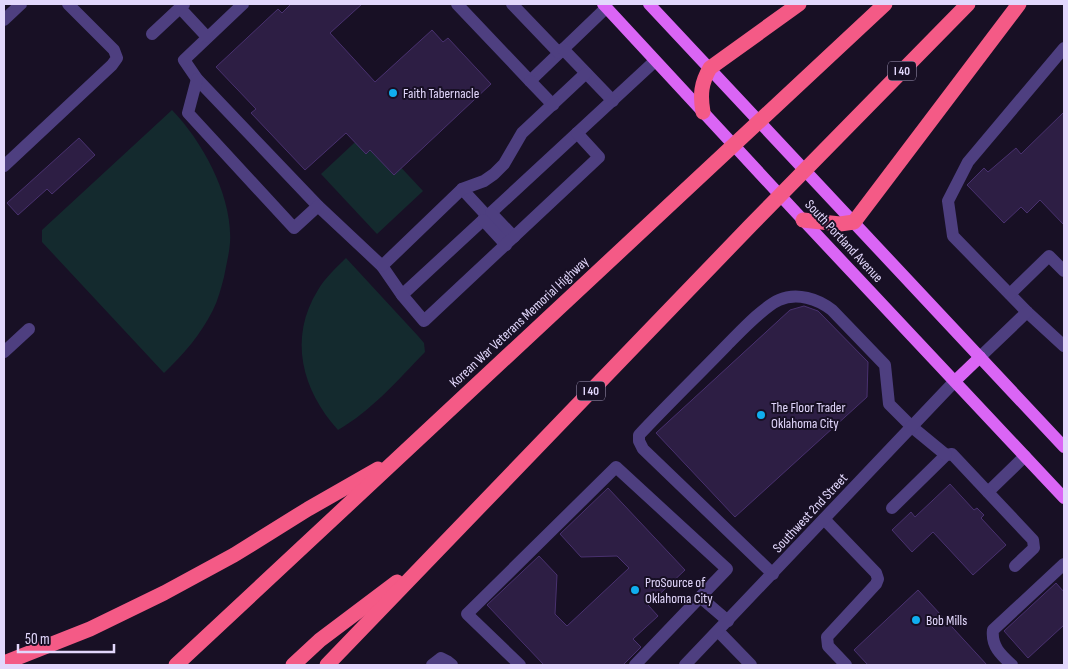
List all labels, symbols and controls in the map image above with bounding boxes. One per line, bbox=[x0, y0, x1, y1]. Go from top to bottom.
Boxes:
road number: I 40 bbox=[888, 61, 916, 80]
place label: Faith Tabernacle bbox=[403, 85, 479, 102]
marker: Faith Tabernacle bbox=[387, 87, 399, 99]
street label: South Portland Avenue bbox=[801, 196, 887, 286]
street label: Korean War Veterans Memorial Highway bbox=[446, 253, 593, 391]
road number: I 40 bbox=[577, 382, 605, 401]
place label: The Floor Trader Oklahoma City bbox=[771, 399, 846, 432]
marker: The Floor Trader Oklahoma City bbox=[755, 409, 767, 421]
street label: Southwest 2nd Street bbox=[769, 470, 851, 556]
place label: ProSource of Oklahoma City bbox=[645, 574, 713, 607]
marker: ProSource of Oklahoma City bbox=[629, 584, 641, 596]
place label: Bob Mills bbox=[926, 612, 967, 629]
marker: Bob Mills bbox=[910, 614, 922, 626]
scale bar bbox=[18, 622, 114, 654]
text: 50 m bbox=[25, 630, 50, 649]

